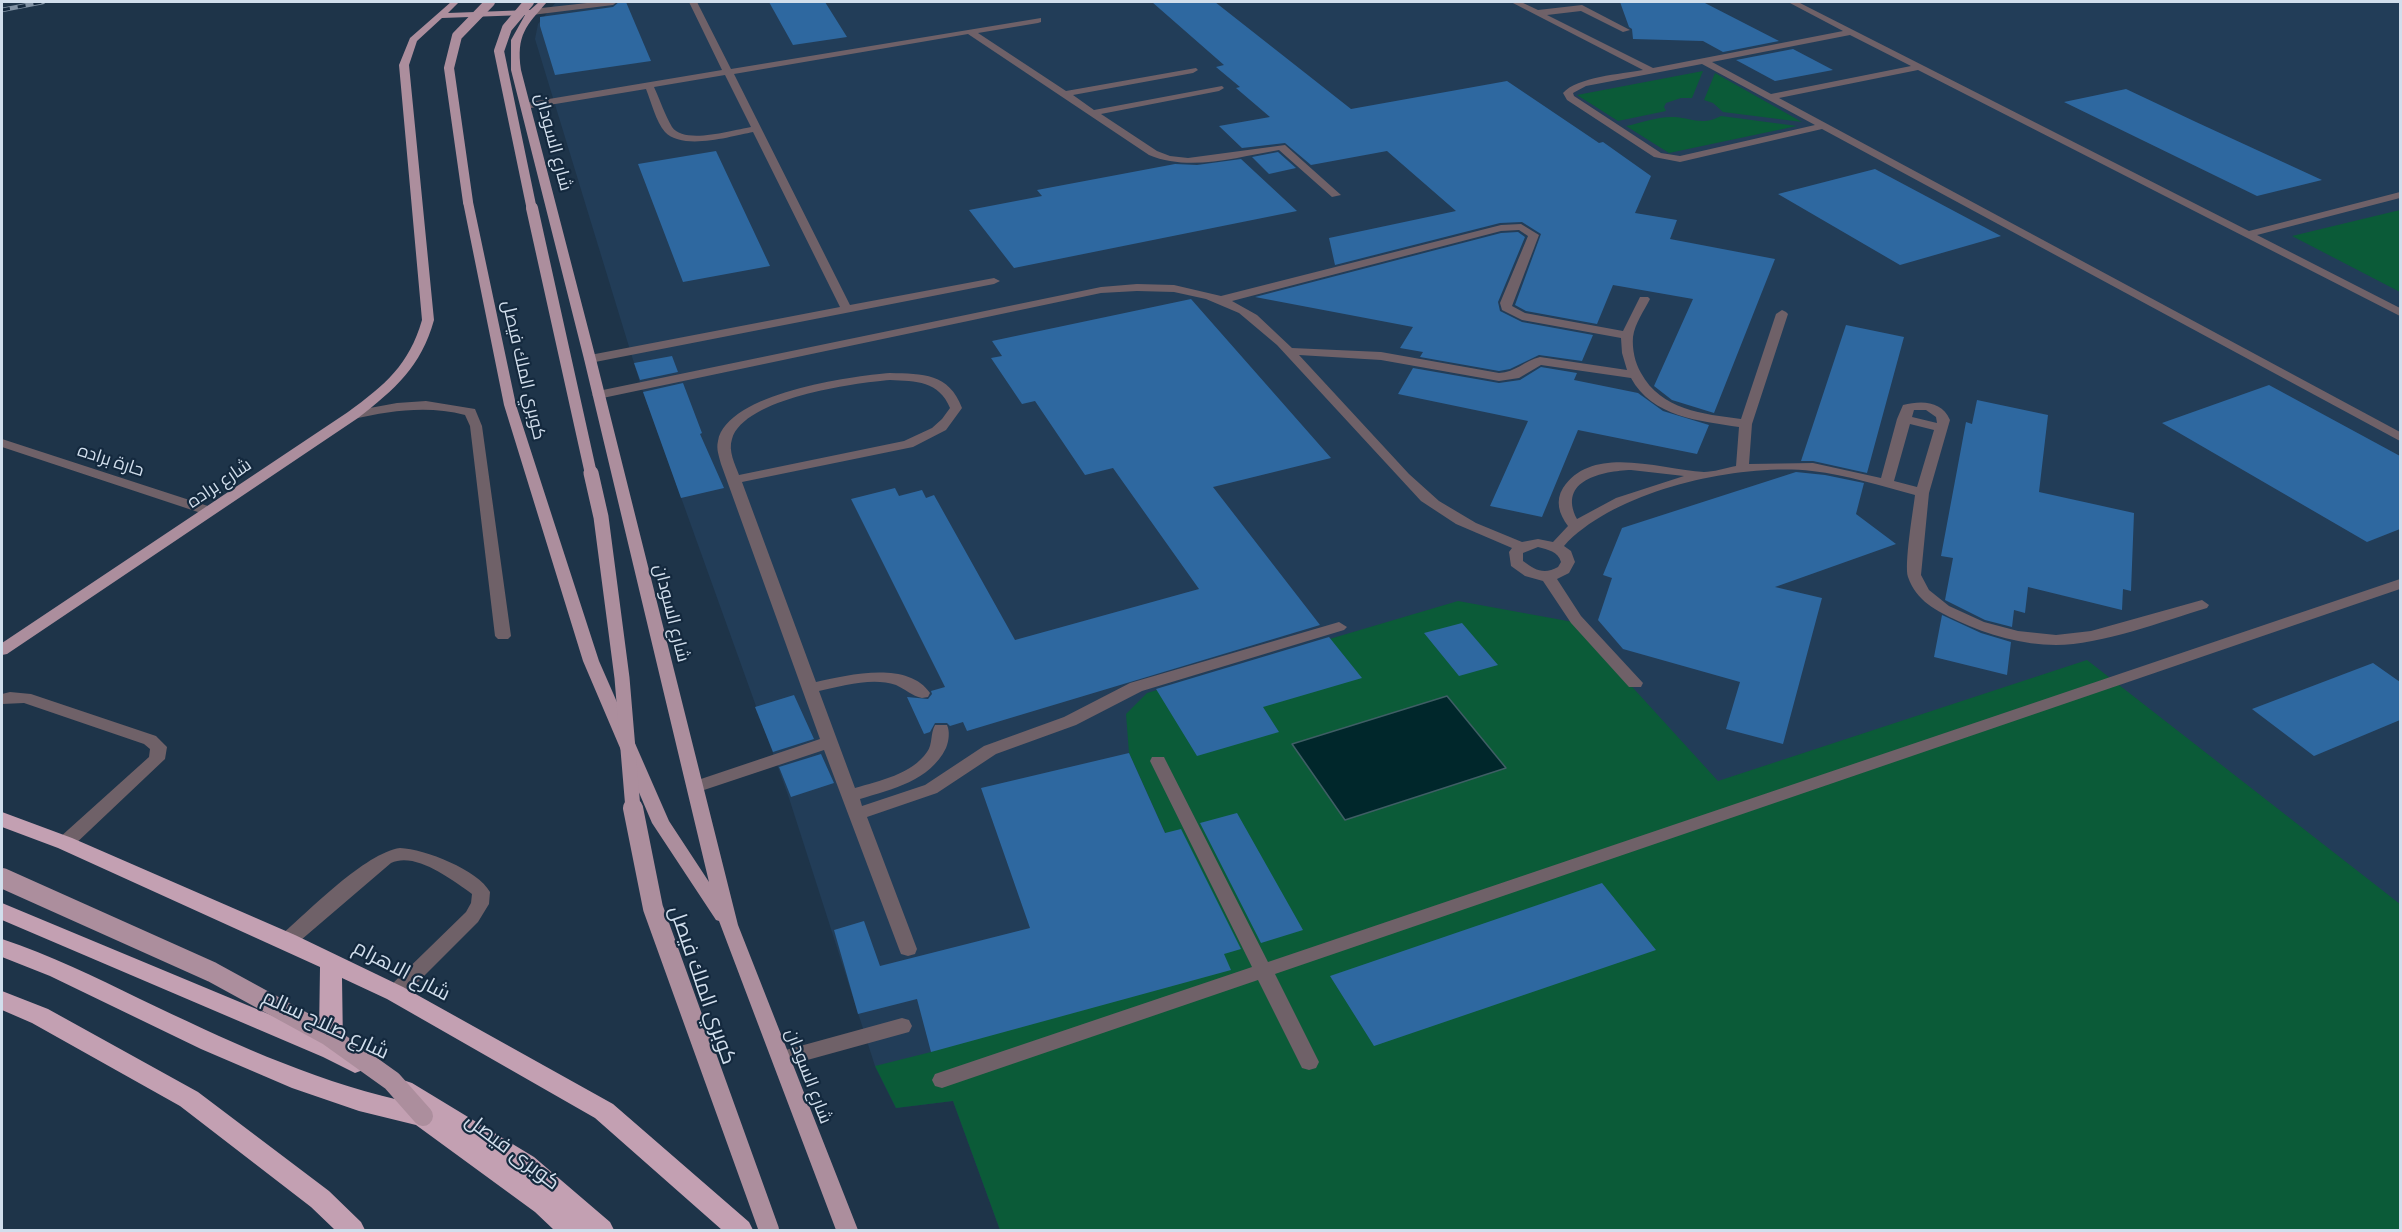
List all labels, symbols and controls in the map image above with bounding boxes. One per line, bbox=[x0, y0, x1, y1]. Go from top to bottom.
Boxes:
street label: شارع السودان bbox=[531, 91, 577, 193]
street label: كوبري الملك فيصل bbox=[497, 298, 551, 442]
street label: حارة براده bbox=[75, 439, 147, 481]
street label: شارع براده bbox=[183, 454, 255, 512]
street label: شارع السودان bbox=[649, 562, 695, 664]
street label: كوبري الملك فيصل bbox=[664, 902, 742, 1068]
street label: شارع الاهرام bbox=[349, 934, 455, 1006]
street label: شارع صلاح سالم bbox=[259, 984, 393, 1064]
street label: شارع السودان bbox=[781, 1025, 837, 1127]
street label: كوبرى فيصل bbox=[461, 1107, 565, 1195]

